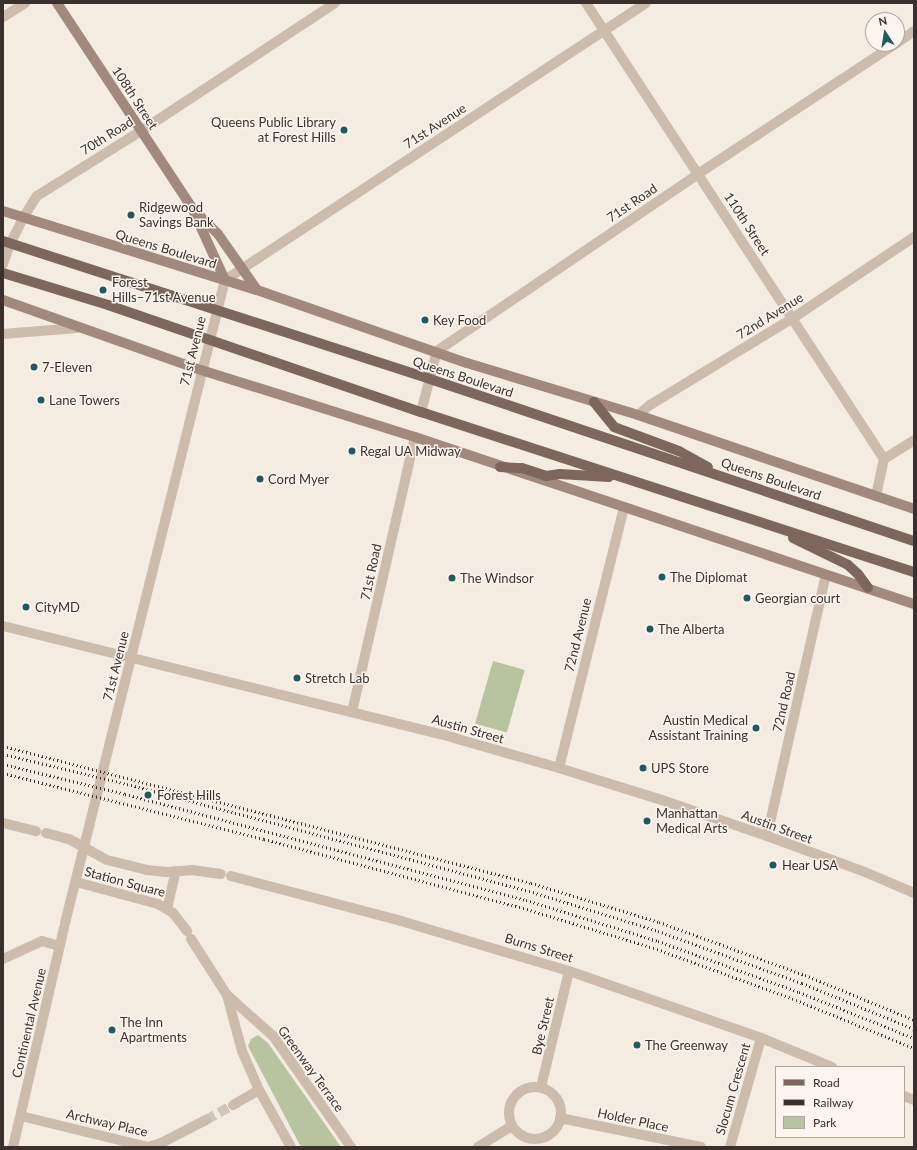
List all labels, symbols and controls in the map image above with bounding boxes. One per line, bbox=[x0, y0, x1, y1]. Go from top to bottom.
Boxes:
north arrow bbox=[865, 12, 905, 52]
text: N bbox=[877, 14, 888, 28]
street label: 108th Street bbox=[109, 64, 161, 132]
street label: 71st Avenue bbox=[401, 100, 469, 152]
street label: 70th Road bbox=[78, 114, 136, 158]
place label: Queens Public Library at Forest Hills bbox=[211, 115, 336, 146]
marker: Queens Public Library at Forest Hills bbox=[339, 125, 349, 135]
street label: 71st Road bbox=[604, 180, 660, 226]
street label: 110th Street bbox=[721, 190, 773, 258]
place label: Ridgewood Savings Bank bbox=[139, 200, 214, 231]
marker: Ridgewood Savings Bank bbox=[126, 210, 136, 220]
street label: Queens Boulevard bbox=[114, 226, 218, 272]
place label: Forest Hills–71st Avenue bbox=[112, 275, 216, 306]
marker: Forest Hills–71st Avenue bbox=[97, 284, 109, 296]
street label: 72nd Avenue bbox=[734, 289, 806, 343]
place label: Key Food bbox=[433, 312, 487, 328]
street label: 71st Avenue bbox=[177, 314, 209, 388]
marker: Key Food bbox=[420, 315, 430, 325]
street label: Queens Boulevard bbox=[411, 353, 515, 401]
place label: 7-Eleven bbox=[42, 359, 92, 375]
marker: 7-Eleven bbox=[29, 362, 39, 372]
place label: Lane Towers bbox=[49, 392, 120, 408]
marker: Lane Towers bbox=[36, 395, 46, 405]
place label: Regal UA Midway bbox=[360, 443, 461, 459]
marker: Regal UA Midway bbox=[347, 446, 357, 456]
street label: Queens Boulevard bbox=[719, 455, 823, 503]
place label: Cord Myer bbox=[268, 471, 329, 487]
marker: Cord Myer bbox=[255, 474, 265, 484]
street label: 71st Road bbox=[357, 542, 385, 602]
place label: The Diplomat bbox=[670, 569, 747, 585]
place label: The Windsor bbox=[460, 570, 534, 586]
marker: The Diplomat bbox=[657, 572, 667, 582]
marker: The Windsor bbox=[447, 573, 457, 583]
place label: Georgian court bbox=[755, 590, 840, 606]
marker: Georgian court bbox=[742, 593, 752, 603]
street label: 72nd Avenue bbox=[561, 596, 595, 674]
place label: CityMD bbox=[35, 599, 80, 615]
marker: CityMD bbox=[20, 601, 32, 613]
place label: The Alberta bbox=[658, 621, 725, 637]
marker: The Alberta bbox=[645, 624, 655, 634]
street label: 71st Avenue bbox=[100, 629, 132, 703]
place label: Stretch Lab bbox=[305, 670, 370, 686]
street label: 72nd Road bbox=[769, 670, 799, 734]
marker: Stretch Lab bbox=[292, 673, 302, 683]
street label: Austin Street bbox=[430, 711, 506, 747]
place label: Austin Medical Assistant Training bbox=[648, 713, 748, 744]
marker: Austin Medical Assistant Training bbox=[751, 723, 761, 733]
place label: UPS Store bbox=[651, 760, 709, 776]
marker: UPS Store bbox=[638, 763, 648, 773]
place label: Forest Hills bbox=[157, 787, 221, 803]
marker: Forest Hills bbox=[142, 789, 154, 801]
place label: Manhattan Medical Arts bbox=[656, 806, 728, 837]
street label: Austin Street bbox=[739, 807, 815, 847]
marker: Manhattan Medical Arts bbox=[641, 815, 653, 827]
place label: Hear USA bbox=[782, 857, 838, 873]
marker: Hear USA bbox=[767, 859, 779, 871]
street label: Station Square bbox=[83, 864, 167, 900]
street label: Burns Street bbox=[503, 930, 575, 966]
street label: Continental Avenue bbox=[9, 966, 49, 1080]
street label: Bye Street bbox=[529, 995, 557, 1057]
place label: The Inn Apartments bbox=[120, 1015, 187, 1046]
street label: Greenway Terrace bbox=[274, 1023, 348, 1115]
marker: The Inn Apartments bbox=[107, 1025, 117, 1035]
place label: The Greenway bbox=[645, 1037, 728, 1053]
marker: The Greenway bbox=[632, 1040, 642, 1050]
street label: Slocum Crescent bbox=[712, 1041, 754, 1137]
legend bbox=[775, 1066, 905, 1138]
text: Road bbox=[813, 1075, 840, 1090]
text: Railway bbox=[813, 1095, 853, 1110]
street label: Holder Place bbox=[596, 1105, 670, 1135]
street label: Archway Place bbox=[65, 1106, 149, 1140]
text: Park bbox=[813, 1115, 836, 1130]

